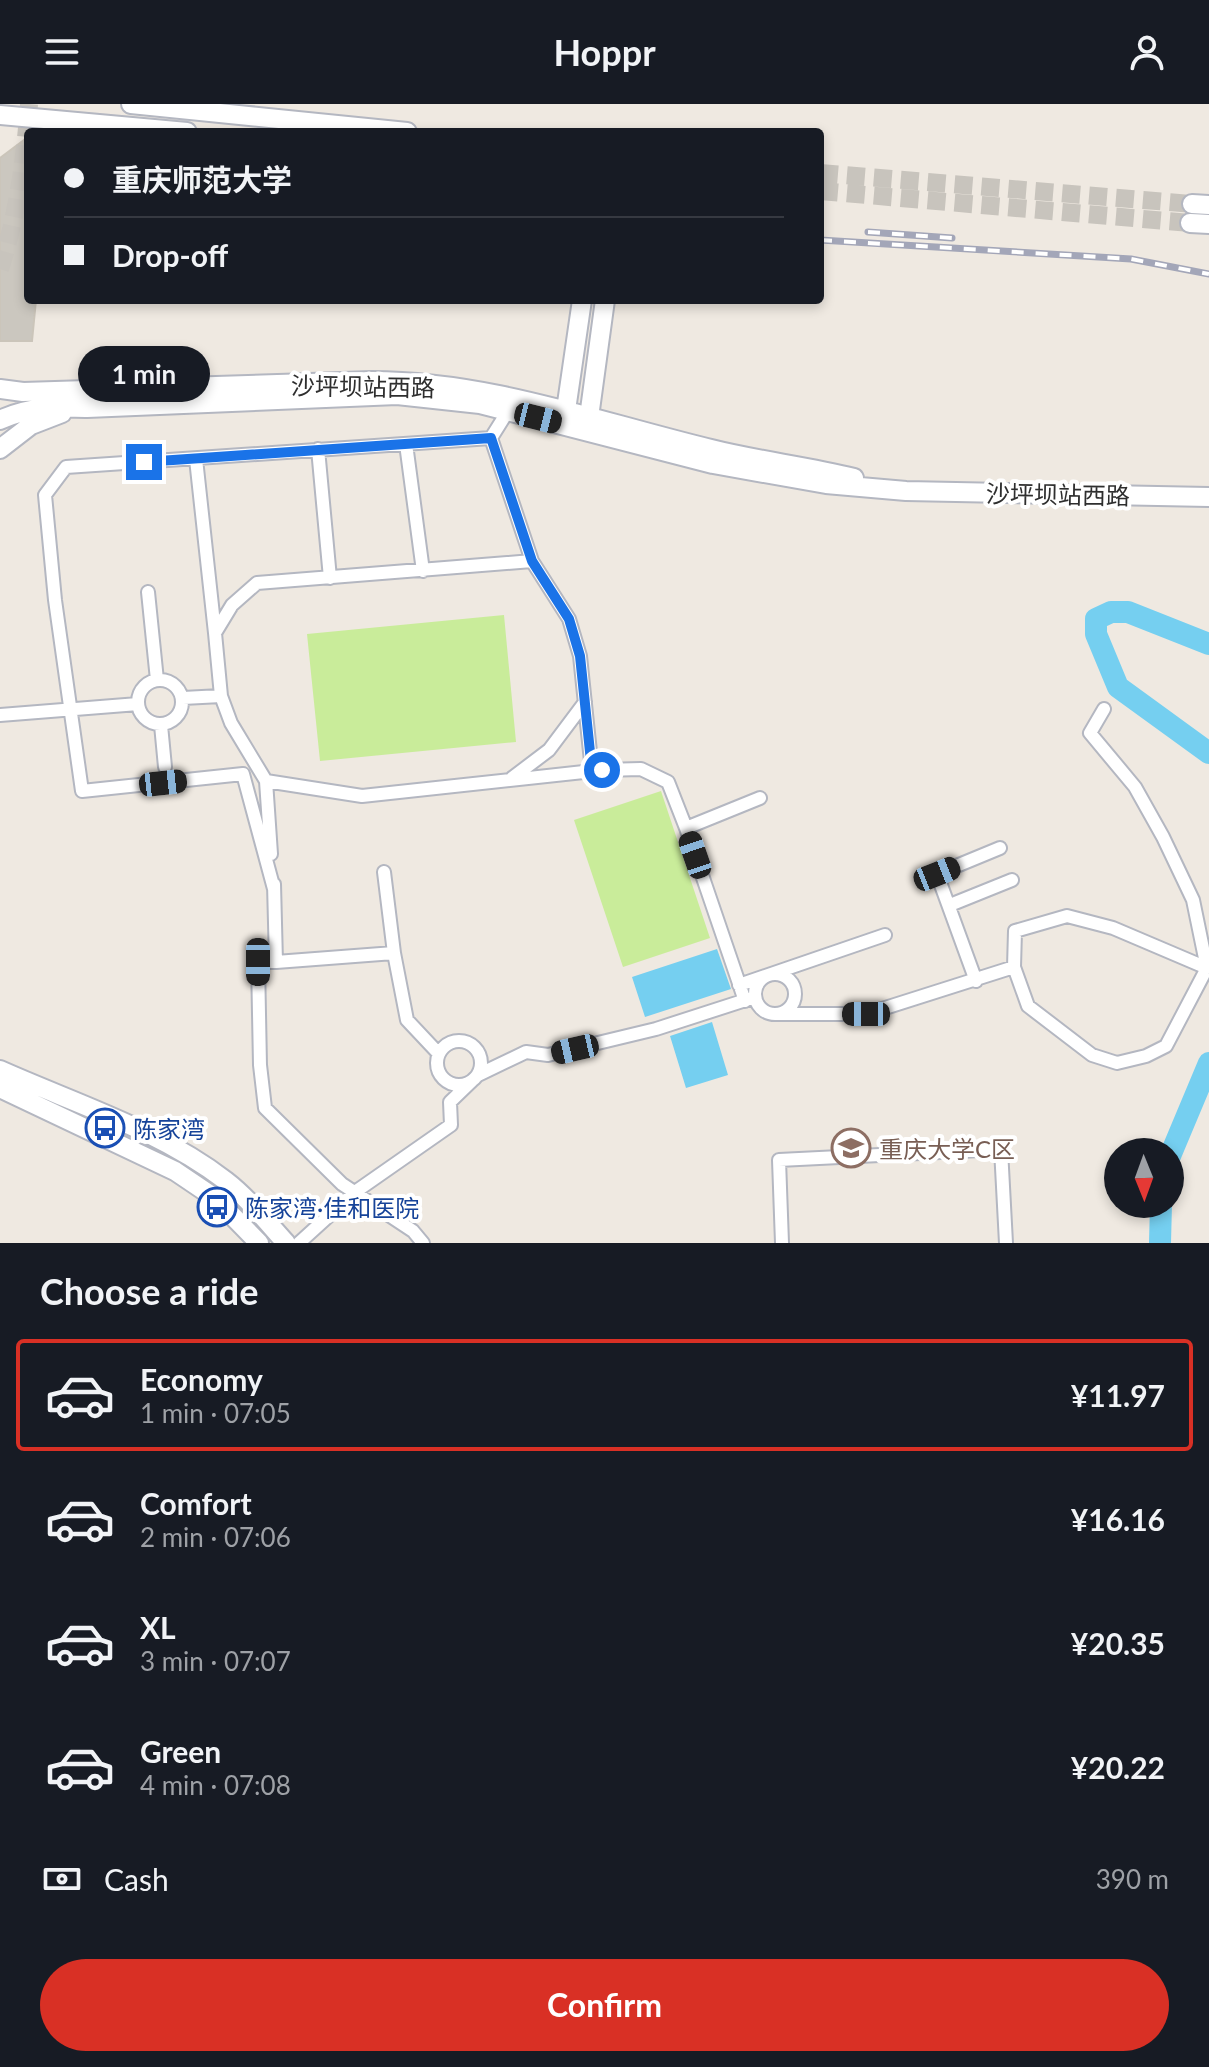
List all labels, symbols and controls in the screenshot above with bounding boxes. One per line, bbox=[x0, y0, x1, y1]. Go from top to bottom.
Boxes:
icon: menu bbox=[40, 30, 84, 74]
text: Hoppr bbox=[553, 30, 656, 74]
icon: person bbox=[1125, 30, 1169, 74]
text: 重庆师范大学 bbox=[112, 161, 292, 197]
text: Drop-off bbox=[112, 237, 228, 273]
callout: 1 min bbox=[78, 346, 210, 402]
text: 1 min bbox=[112, 358, 176, 390]
street label: 沙坪坝站西路 bbox=[291, 370, 435, 402]
car bbox=[512, 401, 564, 435]
route end bbox=[126, 444, 162, 480]
street label: 沙坪坝站西路 bbox=[986, 478, 1130, 510]
route start bbox=[584, 752, 620, 788]
car bbox=[138, 769, 188, 797]
car bbox=[676, 828, 714, 882]
car bbox=[910, 854, 964, 894]
car bbox=[246, 938, 270, 986]
car bbox=[842, 1002, 890, 1026]
car bbox=[549, 1032, 601, 1066]
bus stop icon: 陈家湾 bbox=[84, 1107, 126, 1149]
place label: 陈家湾 bbox=[133, 1114, 205, 1143]
school or university icon: 重庆大学C区 bbox=[830, 1127, 872, 1169]
place label: 重庆大学C区 bbox=[879, 1134, 1015, 1163]
north arrow bbox=[1104, 1138, 1184, 1218]
map controls bbox=[1104, 1138, 1184, 1218]
bus stop icon: 陈家湾·佳和医院 bbox=[196, 1186, 238, 1228]
place label: 陈家湾·佳和医院 bbox=[245, 1193, 419, 1222]
text: Choose a ride bbox=[40, 1269, 259, 1313]
icon: car bbox=[44, 1359, 116, 1431]
text: Economy bbox=[140, 1361, 263, 1397]
text: ¥11.97 bbox=[1071, 1377, 1165, 1413]
text: 1 min · 07:05 bbox=[140, 1397, 291, 1429]
icon: car bbox=[44, 1483, 116, 1555]
text: Comfort bbox=[140, 1485, 252, 1521]
text: ¥16.16 bbox=[1071, 1501, 1165, 1537]
text: 2 min · 07:06 bbox=[140, 1521, 291, 1553]
icon: car bbox=[44, 1607, 116, 1679]
text: XL bbox=[140, 1609, 176, 1645]
text: ¥20.35 bbox=[1071, 1625, 1165, 1661]
text: 3 min · 07:07 bbox=[140, 1645, 291, 1677]
icon: car bbox=[44, 1731, 116, 1803]
text: Green bbox=[140, 1733, 221, 1769]
text: ¥20.22 bbox=[1071, 1749, 1165, 1785]
text: 4 min · 07:08 bbox=[140, 1769, 291, 1801]
icon: cash bbox=[40, 1857, 84, 1901]
text: Cash bbox=[104, 1861, 169, 1897]
text: 390 m bbox=[1096, 1863, 1169, 1895]
button: Confirm bbox=[40, 1959, 1169, 2051]

